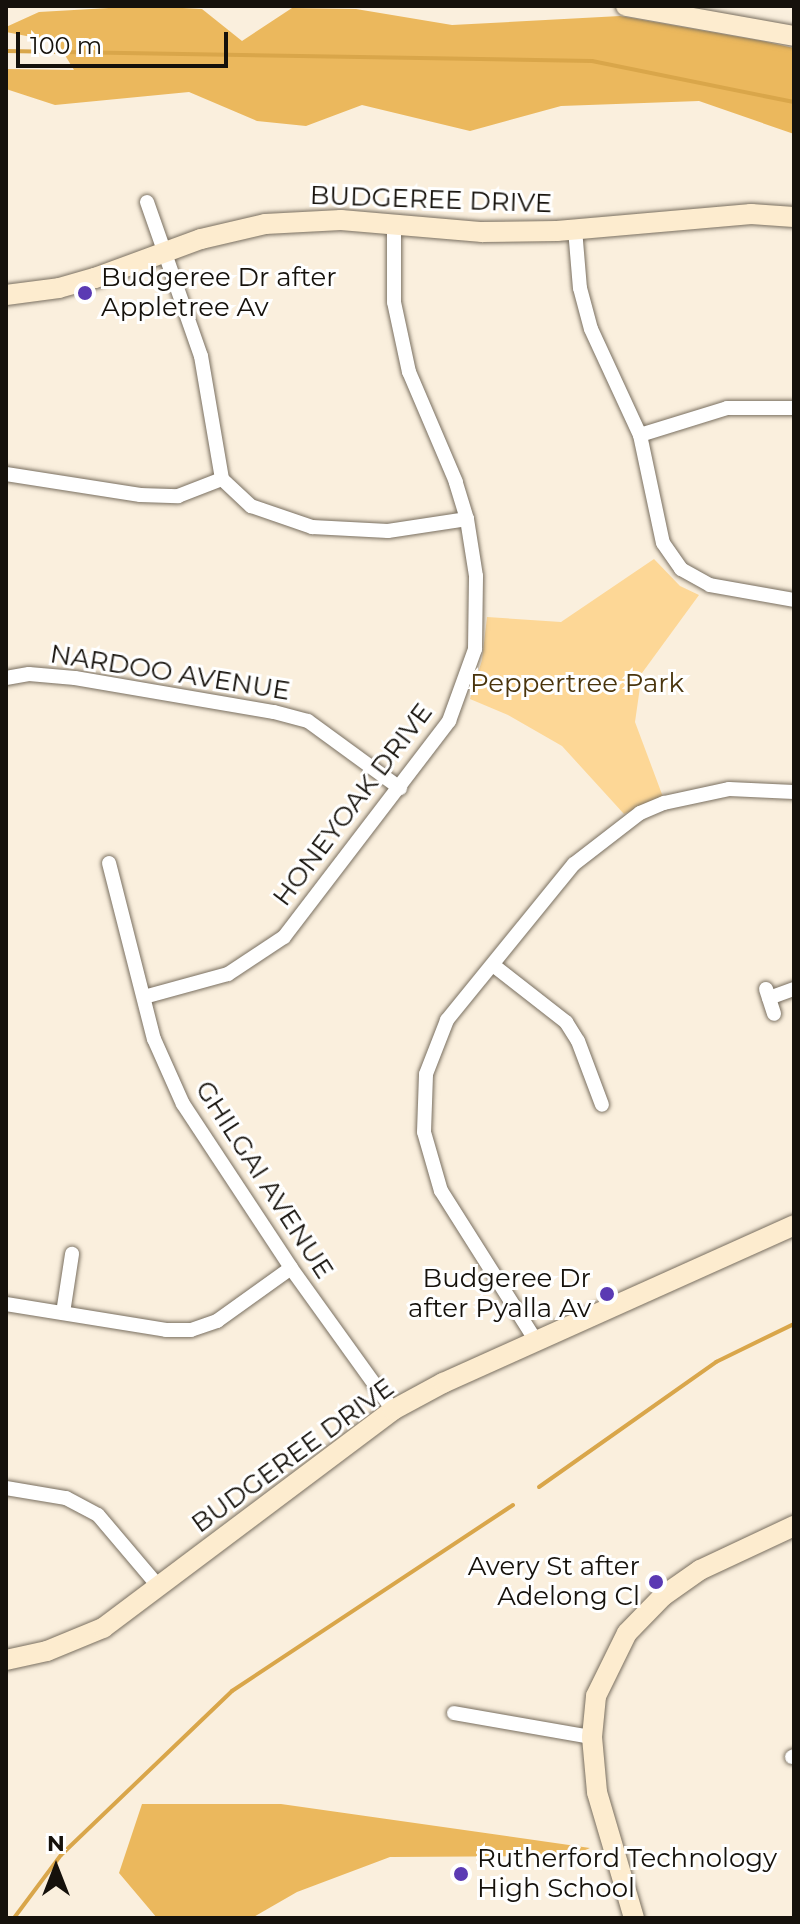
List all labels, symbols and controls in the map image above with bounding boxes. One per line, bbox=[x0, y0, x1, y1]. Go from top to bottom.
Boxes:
scale bar bbox=[20, 16, 232, 66]
text: 100 m bbox=[30, 31, 102, 60]
street label: BUDGEREE DRIVE bbox=[309, 180, 553, 220]
place label: Budgeree Dr after Appletree Av bbox=[101, 262, 337, 324]
marker: Budgeree Dr after Appletree Av bbox=[76, 284, 94, 302]
street label: NARDOO AVENUE bbox=[48, 639, 292, 707]
park label: Peppertree Park bbox=[470, 668, 684, 700]
street label: HONEYOAK DRIVE bbox=[267, 698, 439, 912]
street label: GHILGAI AVENUE bbox=[188, 1075, 340, 1285]
place label: Budgeree Dr after Pyalla Av bbox=[408, 1263, 591, 1324]
marker: Budgeree Dr after Pyalla Av bbox=[598, 1285, 616, 1303]
street label: BUDGEREE DRIVE bbox=[186, 1372, 400, 1540]
place label: Avery St after Adelong Cl bbox=[468, 1551, 640, 1612]
marker: Avery St after Adelong Cl bbox=[647, 1573, 665, 1591]
north arrow bbox=[16, 1828, 96, 1908]
text: N bbox=[47, 1830, 65, 1857]
place label: Rutherford Technology High School bbox=[477, 1843, 777, 1904]
marker: Rutherford Technology High School bbox=[452, 1865, 470, 1883]

